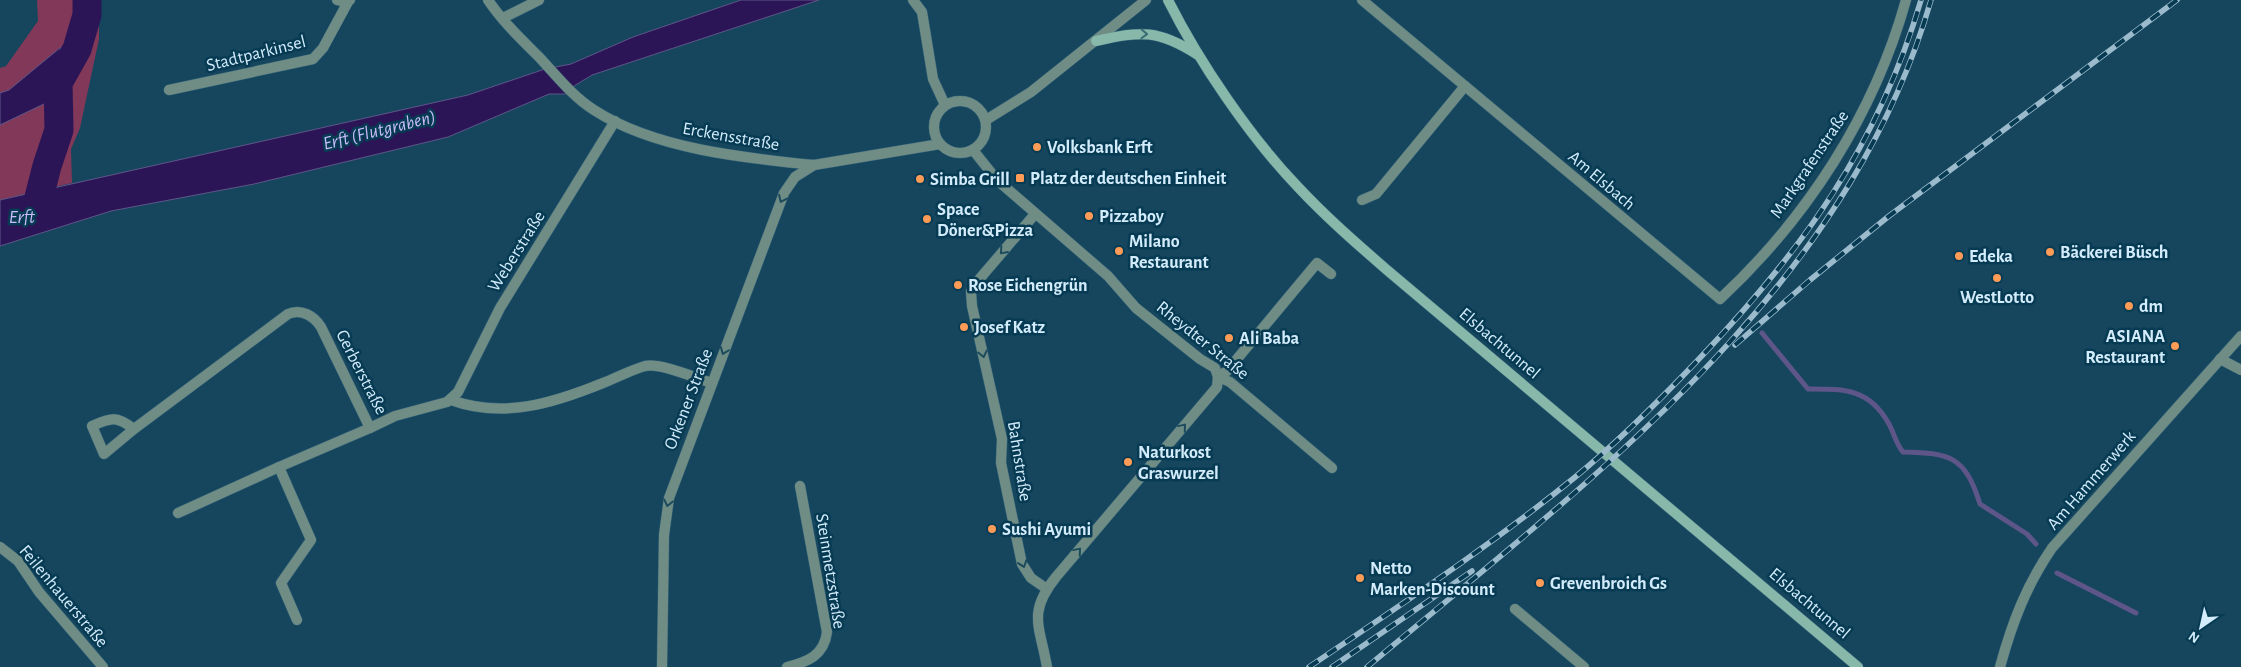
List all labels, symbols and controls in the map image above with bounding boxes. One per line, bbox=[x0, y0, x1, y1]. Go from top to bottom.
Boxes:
one-way arrow bbox=[1140, 29, 1148, 39]
street label: Stadtparkinsel bbox=[205, 33, 308, 75]
water label: Erft (Flutgraben) bbox=[321, 107, 438, 154]
street label: Markgrafenstraße bbox=[1767, 107, 1852, 222]
street label: Erckensstraße bbox=[681, 120, 781, 154]
place label: Volksbank Erft bbox=[1047, 139, 1153, 157]
marker: Volksbank Erft bbox=[1031, 141, 1043, 153]
street label: Am Elsbach bbox=[1564, 148, 1638, 214]
place label: Platz der deutschen Einheit bbox=[1030, 170, 1226, 188]
place label: Simba Grill bbox=[930, 171, 1010, 189]
marker: Platz der deutschen Einheit bbox=[1014, 172, 1026, 184]
marker: Simba Grill bbox=[914, 173, 926, 185]
one-way arrow bbox=[777, 194, 788, 203]
place label: Space Döner&Pizza bbox=[937, 201, 1033, 240]
water label: Erft bbox=[9, 208, 36, 227]
street label: Weberstraße bbox=[485, 208, 549, 295]
place label: Pizzaboy bbox=[1099, 208, 1165, 226]
marker: Pizzaboy bbox=[1083, 210, 1095, 222]
marker: Space Döner&Pizza bbox=[921, 213, 933, 225]
place label: Milano Restaurant bbox=[1129, 233, 1209, 272]
place label: Bäckerei Büsch bbox=[2060, 244, 2168, 262]
one-way arrow bbox=[1000, 245, 1009, 254]
marker: Milano Restaurant bbox=[1113, 245, 1125, 257]
marker: Bäckerei Büsch bbox=[2044, 246, 2056, 258]
place label: Edeka bbox=[1969, 248, 2013, 266]
marker: Edeka bbox=[1953, 250, 1965, 262]
marker: WestLotto bbox=[1991, 272, 2003, 284]
place label: Rose Eichengrün bbox=[968, 277, 1088, 295]
marker: Rose Eichengrün bbox=[952, 279, 964, 291]
place label: WestLotto bbox=[1960, 289, 2034, 307]
street label: Rheydter Straße bbox=[1153, 298, 1252, 383]
place label: dm bbox=[2139, 298, 2163, 316]
marker: dm bbox=[2123, 300, 2135, 312]
street label: Elsbachtunnel bbox=[1455, 305, 1543, 383]
place label: Josef Katz bbox=[974, 319, 1046, 337]
marker: Josef Katz bbox=[958, 321, 970, 333]
street label: Gerberstraße bbox=[332, 327, 390, 418]
place label: ASIANA Restaurant bbox=[2085, 328, 2165, 367]
place label: Ali Baba bbox=[1239, 330, 1300, 348]
marker: Ali Baba bbox=[1223, 332, 1235, 344]
marker: ASIANA Restaurant bbox=[2169, 340, 2181, 352]
one-way arrow bbox=[720, 346, 730, 355]
street label: Orkener Straße bbox=[661, 347, 716, 452]
one-way arrow bbox=[977, 349, 988, 358]
street label: Bahnstraße bbox=[1004, 420, 1034, 503]
one-way arrow bbox=[1177, 424, 1186, 433]
street label: Am Hammerwerk bbox=[2044, 427, 2140, 534]
place label: Naturkost Graswurzel bbox=[1138, 444, 1219, 483]
marker: Naturkost Graswurzel bbox=[1122, 456, 1134, 468]
one-way arrow bbox=[663, 499, 674, 508]
street label: Steinmetzstraße bbox=[812, 512, 848, 630]
place label: Sushi Ayumi bbox=[1002, 521, 1091, 539]
marker: Sushi Ayumi bbox=[986, 523, 998, 535]
street label: Feilenhauerstraße bbox=[15, 542, 111, 651]
one-way arrow bbox=[1072, 548, 1081, 557]
one-way arrow bbox=[1017, 559, 1027, 568]
place label: Netto Marken-Discount bbox=[1370, 560, 1495, 599]
street label: Elsbachtunnel bbox=[1765, 565, 1853, 643]
marker: Netto Marken-Discount bbox=[1354, 572, 1366, 584]
place label: Grevenbroich Gs bbox=[1550, 575, 1667, 593]
marker: Grevenbroich Gs bbox=[1534, 577, 1546, 589]
north arrow bbox=[2176, 602, 2226, 652]
text: N bbox=[2186, 628, 2202, 645]

